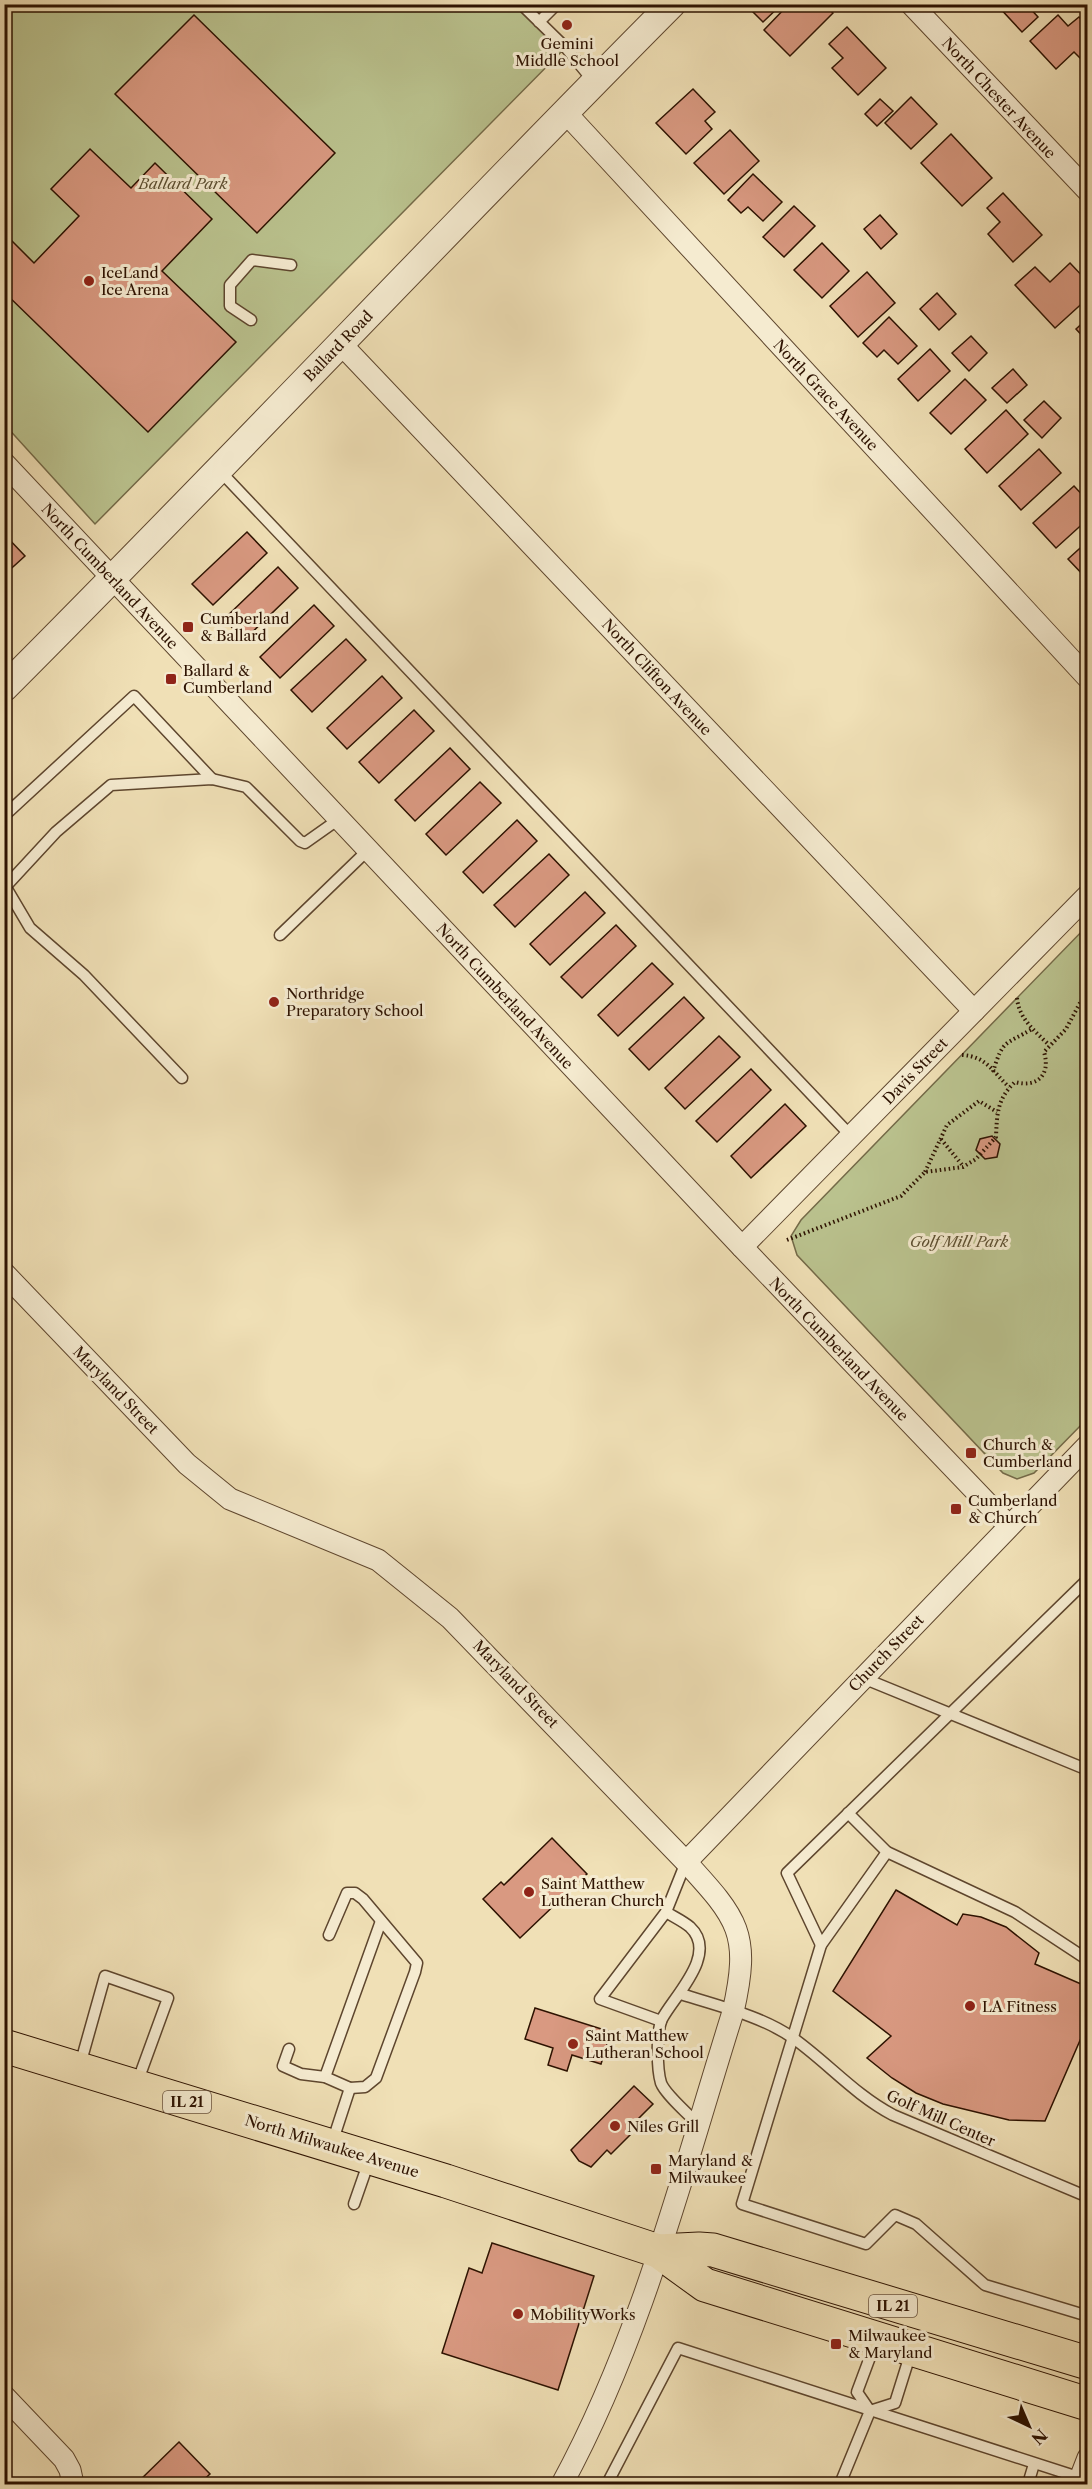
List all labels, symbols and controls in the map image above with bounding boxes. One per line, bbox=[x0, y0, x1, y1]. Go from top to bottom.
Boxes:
marker: Gemini Middle School bbox=[560, 18, 574, 32]
place label: Gemini Middle School bbox=[515, 34, 620, 70]
street label: North Chester Avenue bbox=[938, 34, 1060, 162]
park label: Ballard Park bbox=[138, 174, 228, 193]
place label: IceLand Ice Arena bbox=[101, 263, 169, 299]
marker: IceLand Ice Arena bbox=[82, 274, 96, 288]
street label: Ballard Road bbox=[299, 306, 377, 386]
street label: North Grace Avenue bbox=[769, 335, 883, 455]
street label: North Cumberland Avenue bbox=[37, 499, 183, 653]
place label: Cumberland & Ballard bbox=[200, 609, 289, 645]
street label: North Clifton Avenue bbox=[598, 615, 716, 739]
marker: Cumberland & Ballard bbox=[181, 620, 195, 634]
place label: Ballard & Cumberland bbox=[183, 661, 272, 697]
marker: Ballard & Cumberland bbox=[164, 672, 178, 686]
street label: North Cumberland Avenue bbox=[432, 919, 578, 1073]
place label: Northridge Preparatory School bbox=[286, 984, 424, 1020]
marker: Northridge Preparatory School bbox=[267, 995, 281, 1009]
street label: Davis Street bbox=[879, 1033, 952, 1108]
park label: Golf Mill Park bbox=[910, 1232, 1009, 1251]
street label: North Cumberland Avenue bbox=[765, 1273, 913, 1425]
street label: Maryland Street bbox=[69, 1342, 163, 1438]
place label: Church & Cumberland bbox=[983, 1435, 1072, 1471]
marker: Church & Cumberland bbox=[964, 1446, 978, 1460]
place label: Cumberland & Church bbox=[968, 1491, 1057, 1527]
marker: Cumberland & Church bbox=[949, 1502, 963, 1516]
street label: Church Street bbox=[844, 1610, 928, 1696]
street label: Maryland Street bbox=[469, 1636, 563, 1732]
place label: Saint Matthew Lutheran Church bbox=[541, 1874, 665, 1910]
marker: Saint Matthew Lutheran Church bbox=[522, 1885, 536, 1899]
place label: LA Fitness bbox=[982, 1997, 1057, 2016]
marker: LA Fitness bbox=[963, 1999, 977, 2013]
place label: Saint Matthew Lutheran School bbox=[585, 2026, 704, 2062]
marker: Saint Matthew Lutheran School bbox=[566, 2037, 580, 2051]
street label: Golf Mill Center bbox=[884, 2086, 999, 2151]
road number: IL 21 bbox=[163, 2091, 211, 2113]
street label: North Milwaukee Avenue bbox=[243, 2110, 421, 2182]
place label: Niles Grill bbox=[627, 2117, 700, 2136]
marker: Niles Grill bbox=[608, 2119, 622, 2133]
place label: Maryland & Milwaukee bbox=[668, 2151, 753, 2187]
marker: Maryland & Milwaukee bbox=[649, 2162, 663, 2176]
road number: IL 21 bbox=[869, 2295, 917, 2317]
place label: MobilityWorks bbox=[530, 2305, 636, 2324]
marker: MobilityWorks bbox=[511, 2307, 525, 2321]
place label: Milwaukee & Maryland bbox=[848, 2326, 933, 2362]
marker: Milwaukee & Maryland bbox=[829, 2337, 843, 2351]
north arrow bbox=[999, 2396, 1059, 2456]
text: N bbox=[1027, 2425, 1051, 2449]

